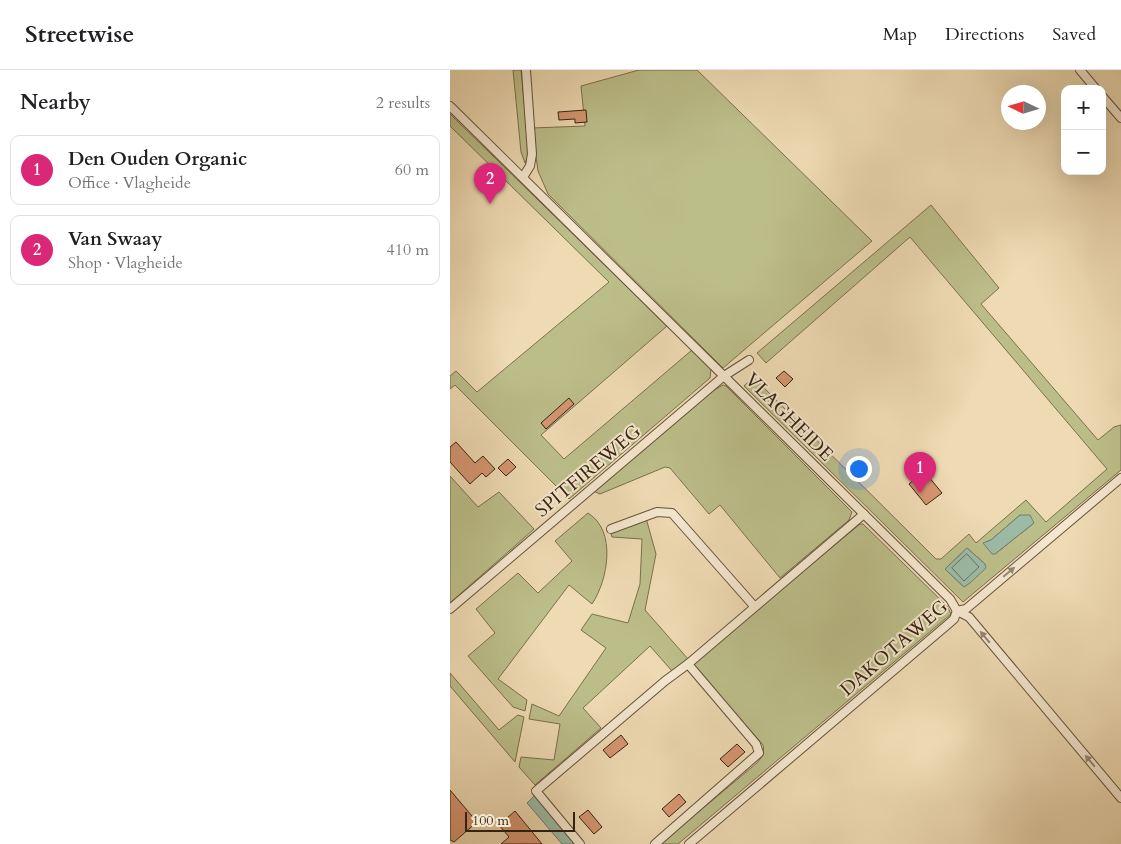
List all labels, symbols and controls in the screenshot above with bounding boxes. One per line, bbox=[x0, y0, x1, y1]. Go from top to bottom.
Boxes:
text: Streetwise bbox=[25, 18, 134, 51]
text: Map bbox=[883, 22, 917, 47]
text: Directions bbox=[945, 22, 1024, 47]
text: Saved bbox=[1052, 22, 1096, 47]
north arrow bbox=[1001, 85, 1046, 130]
map controls bbox=[1061, 85, 1106, 175]
button: + bbox=[1061, 85, 1106, 130]
text: Nearby bbox=[20, 88, 91, 117]
text: 2 results bbox=[376, 92, 430, 114]
button: − bbox=[1061, 130, 1106, 175]
text: Den Ouden Organic bbox=[68, 146, 247, 172]
text: 1 bbox=[33, 159, 41, 181]
text: 60 m bbox=[395, 159, 429, 181]
pin: 2 bbox=[474, 163, 506, 204]
text: Office · Vlagheide bbox=[68, 172, 191, 194]
text: Van Swaay bbox=[68, 226, 162, 252]
text: 2 bbox=[33, 239, 41, 261]
text: 410 m bbox=[387, 239, 429, 261]
text: Shop · Vlagheide bbox=[68, 252, 183, 274]
street label: VLAGHEIDE bbox=[739, 367, 839, 467]
street label: SPITFIREWEG bbox=[529, 419, 647, 523]
pin: 1 bbox=[904, 452, 936, 493]
your location bbox=[846, 456, 872, 482]
one-way arrow bbox=[1003, 567, 1016, 578]
street label: DAKOTAWEG bbox=[835, 594, 953, 702]
one-way arrow bbox=[979, 631, 991, 643]
one-way arrow bbox=[1084, 755, 1095, 768]
scale bar bbox=[465, 809, 575, 832]
text: 100 m bbox=[472, 811, 509, 830]

